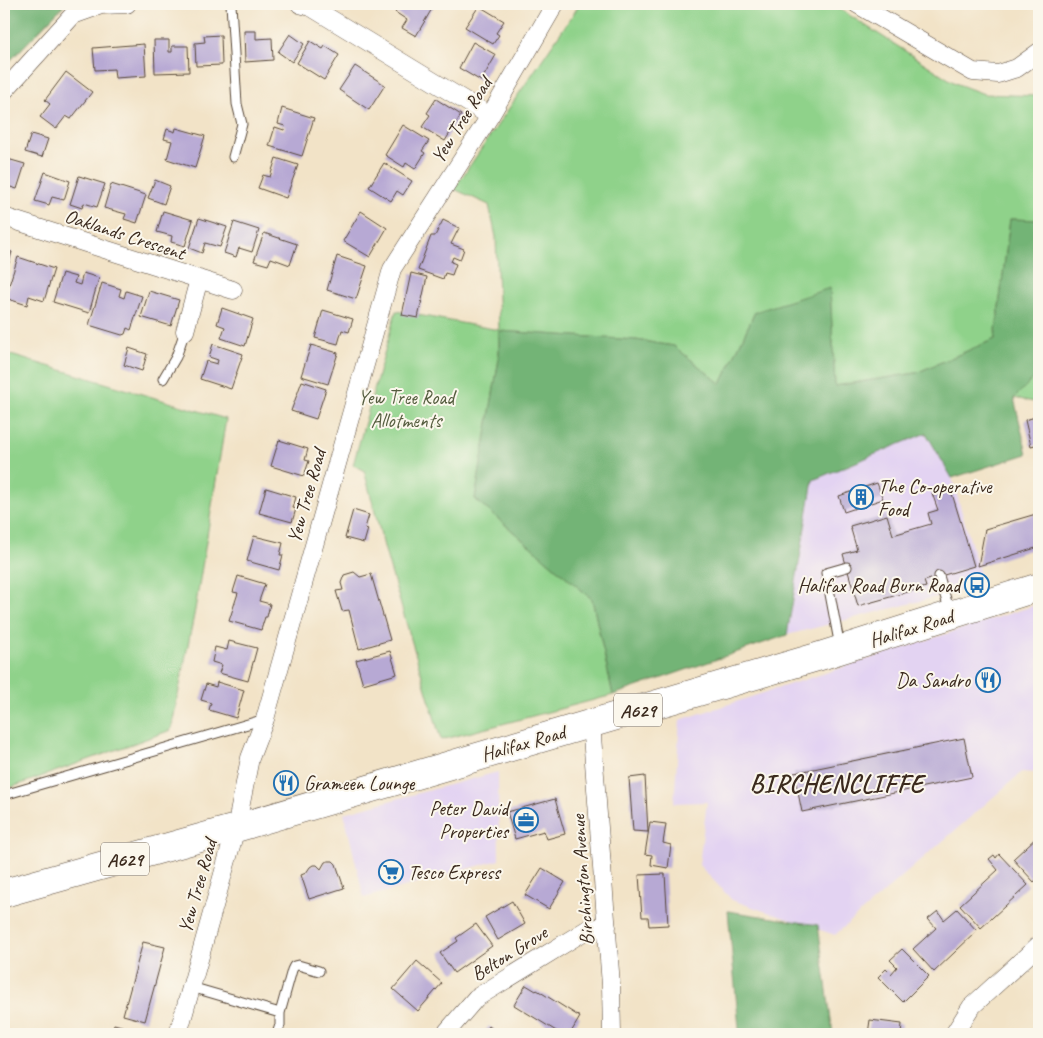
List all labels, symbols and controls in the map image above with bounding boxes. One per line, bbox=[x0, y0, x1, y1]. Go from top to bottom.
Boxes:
street label: Yew Tree Road bbox=[425, 70, 499, 168]
street label: Oaklands Crescent bbox=[62, 203, 190, 266]
park label: Yew Tree Road Allotments bbox=[358, 385, 457, 433]
street label: Yew Tree Road bbox=[281, 443, 333, 546]
place label: The Co-operative Food bbox=[878, 474, 993, 522]
building icon: The Co-operative Food bbox=[848, 484, 874, 510]
bus stop icon: Halifax Road Burn Road bbox=[964, 572, 990, 598]
place label: Halifax Road Burn Road bbox=[797, 573, 963, 598]
street label: Halifax Road bbox=[866, 603, 959, 653]
restaurant icon: Da Sandro bbox=[975, 667, 1001, 693]
place label: Da Sandro bbox=[896, 668, 971, 693]
road number: A629 bbox=[614, 694, 662, 726]
street label: Halifax Road bbox=[478, 719, 571, 767]
district label: BIRCHENCLIFFE bbox=[750, 768, 927, 800]
restaurant icon: Grameen Lounge bbox=[273, 770, 299, 796]
place label: Grameen Lounge bbox=[304, 771, 416, 796]
place label: Peter David Properties bbox=[429, 796, 511, 844]
office icon: Peter David Properties bbox=[513, 807, 539, 833]
street label: Birchington Avenue bbox=[565, 812, 600, 946]
street label: Yew Tree Road bbox=[172, 833, 224, 936]
road number: A629 bbox=[101, 842, 149, 876]
supermarket icon: Tesco Express bbox=[378, 859, 404, 885]
place label: Tesco Express bbox=[408, 860, 502, 885]
street label: Belton Grove bbox=[467, 919, 553, 987]

